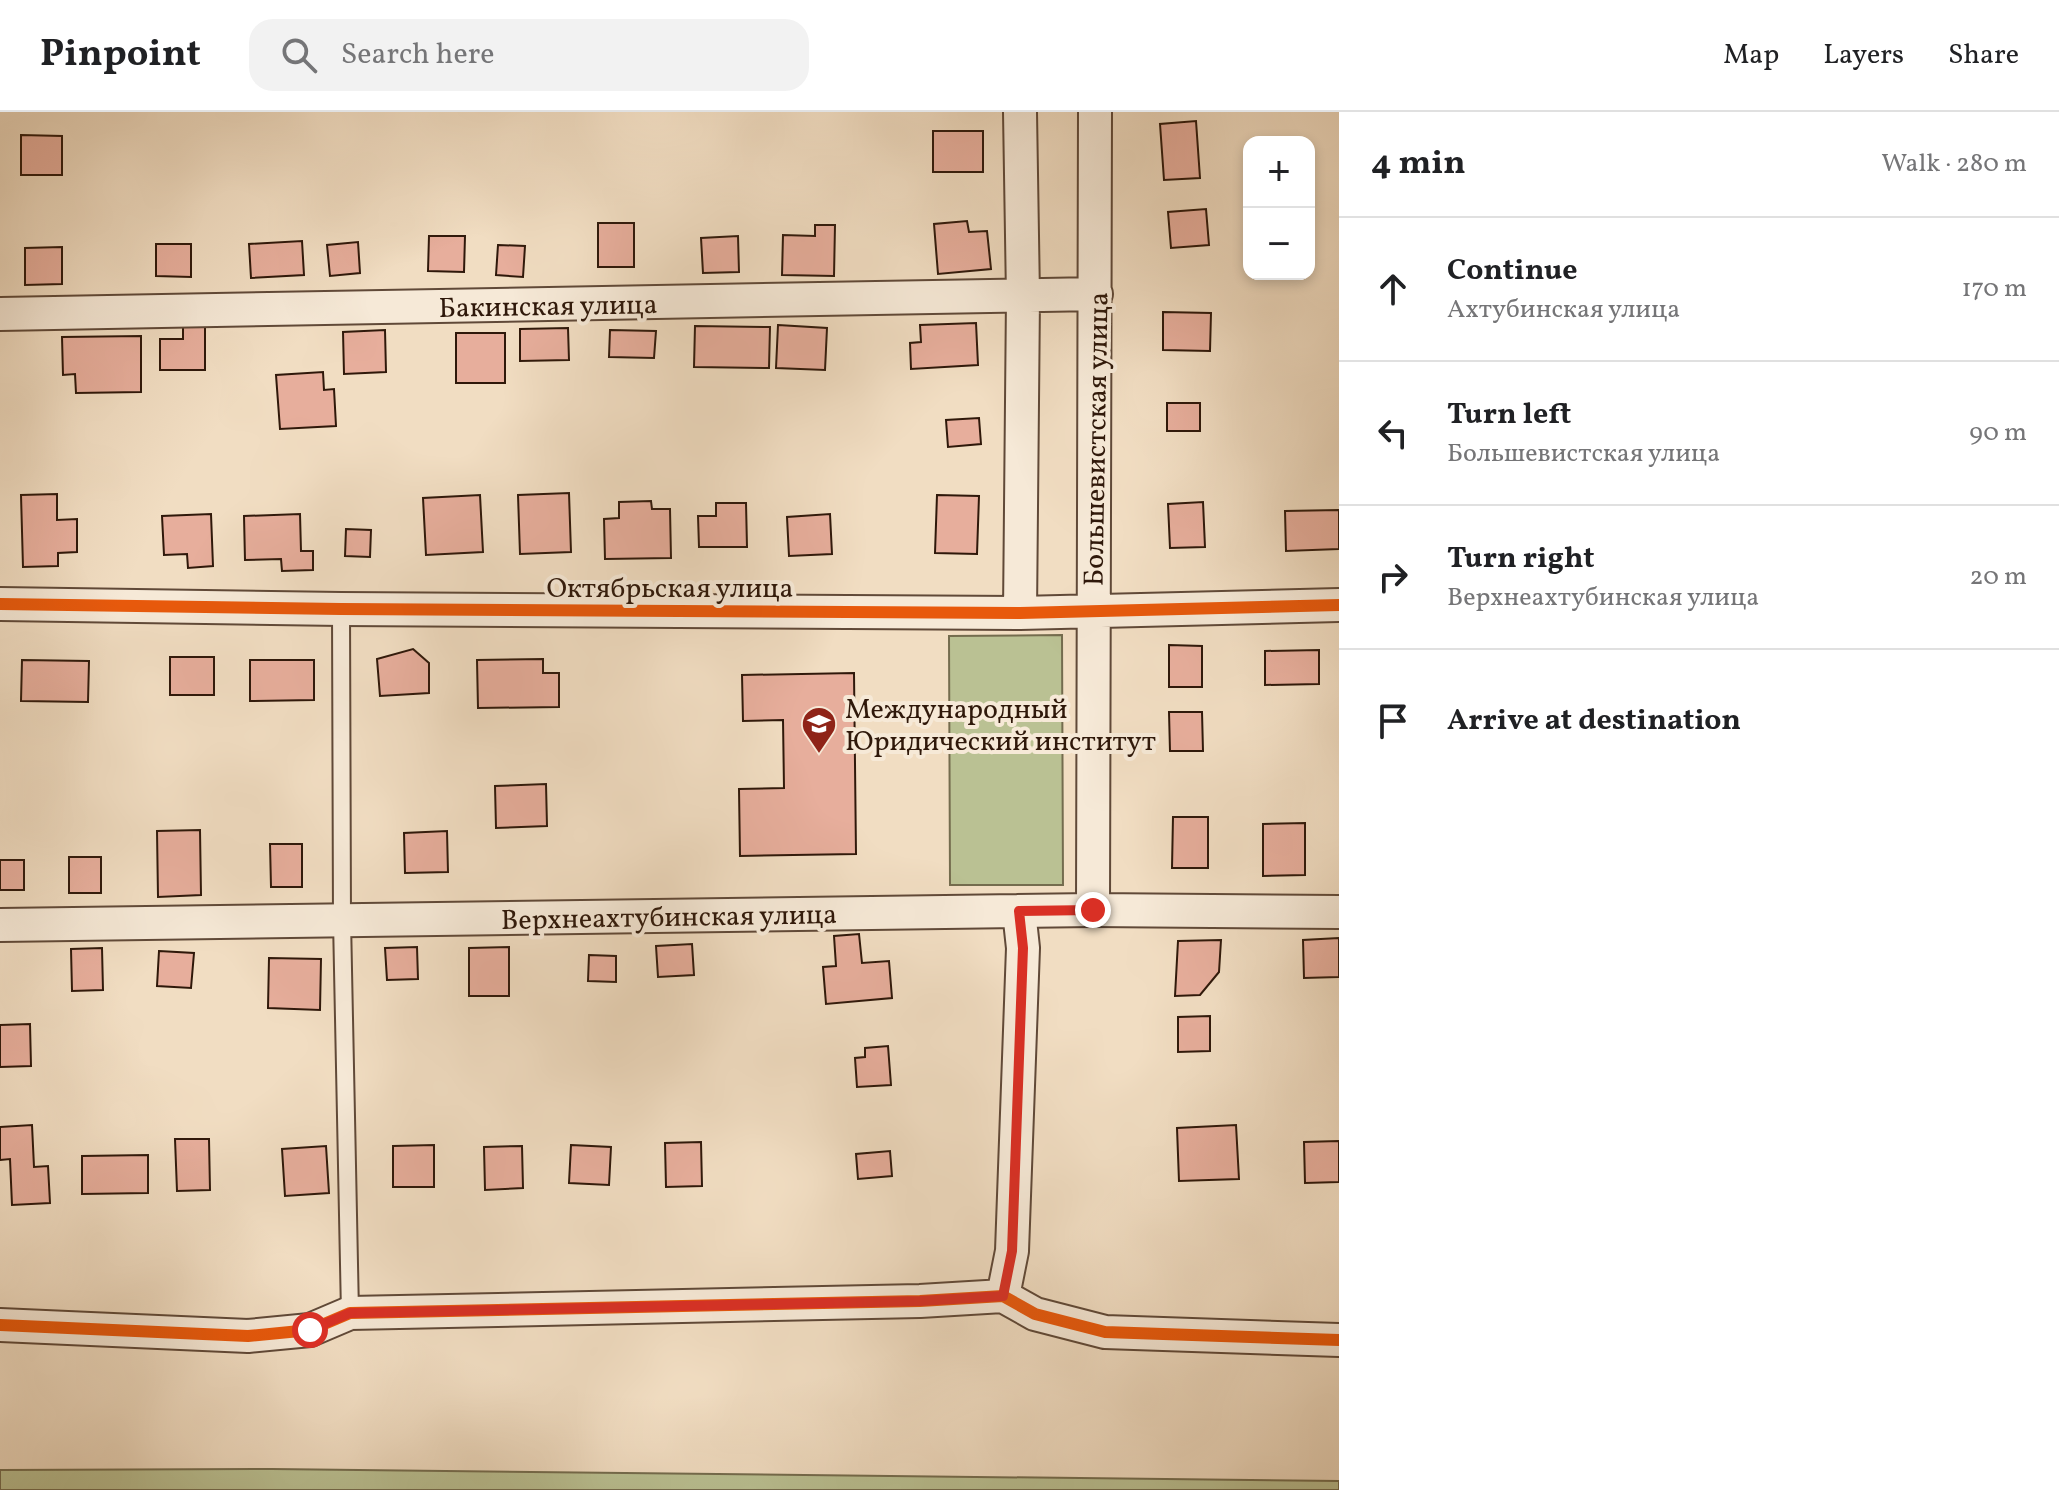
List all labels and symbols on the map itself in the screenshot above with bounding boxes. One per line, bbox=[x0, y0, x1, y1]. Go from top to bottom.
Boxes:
street label: Бакинская улица bbox=[438, 286, 658, 329]
street label: Большевистская улица bbox=[1075, 292, 1120, 586]
street label: Октябрьская улица bbox=[546, 570, 794, 609]
place label: Международный Юридический институт bbox=[845, 691, 1156, 762]
school or university icon: Международный Юридический институт bbox=[800, 705, 838, 755]
route end bbox=[1075, 892, 1111, 928]
street label: Верхнеахтубинская улица bbox=[501, 896, 838, 941]
route start bbox=[292, 1312, 328, 1348]

